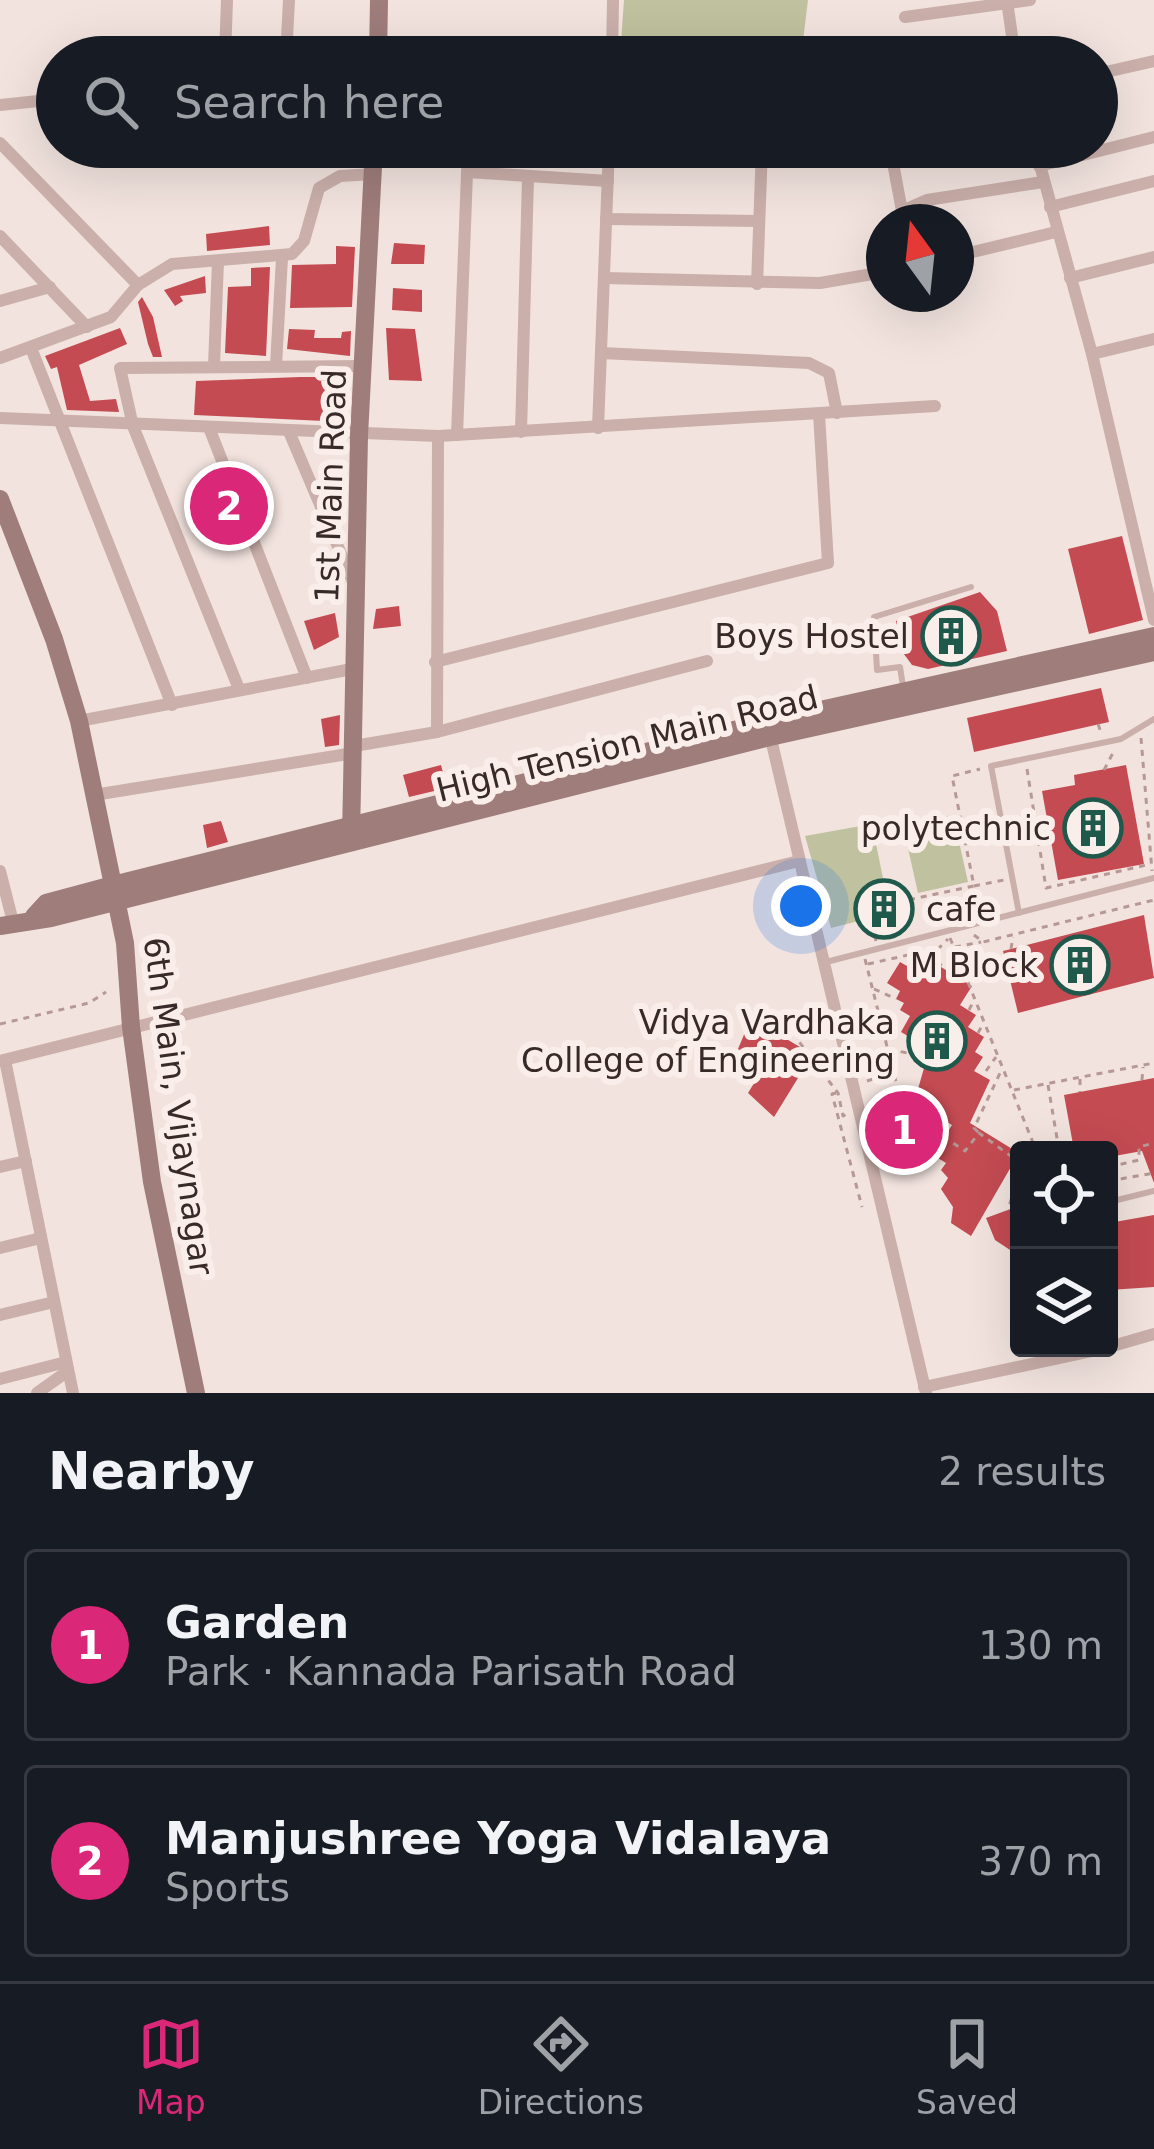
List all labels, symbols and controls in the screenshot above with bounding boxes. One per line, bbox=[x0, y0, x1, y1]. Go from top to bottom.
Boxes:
search box bbox=[36, 36, 1118, 168]
icon: search bbox=[78, 69, 144, 135]
text: Search here bbox=[174, 76, 444, 129]
north arrow bbox=[866, 204, 974, 312]
street label: 1st Main Road bbox=[307, 369, 354, 603]
pin: 2 bbox=[190, 461, 268, 551]
building icon: Boys Hostel bbox=[920, 605, 982, 667]
place label: Boys Hostel bbox=[714, 617, 909, 656]
street label: High Tension Main Road bbox=[432, 677, 822, 810]
building icon: polytechnic bbox=[1062, 797, 1124, 859]
place label: polytechnic bbox=[861, 809, 1051, 848]
your location bbox=[771, 876, 831, 936]
building icon: cafe bbox=[853, 878, 915, 940]
place label: cafe bbox=[926, 890, 996, 929]
building icon: M Block bbox=[1049, 934, 1111, 996]
street label: 6th Main, Vijaynagar bbox=[135, 935, 222, 1278]
place label: M Block bbox=[910, 946, 1039, 985]
place label: Vidya Vardhaka College of Engineering bbox=[521, 1003, 895, 1080]
building icon: Vidya Vardhaka College of Engineering bbox=[906, 1010, 968, 1072]
pin: 1 bbox=[865, 1085, 943, 1175]
map controls bbox=[1010, 1141, 1118, 1357]
button: locate bbox=[1010, 1141, 1118, 1249]
button: layers bbox=[1010, 1249, 1118, 1357]
text: Nearby bbox=[48, 1442, 255, 1501]
text: 2 results bbox=[938, 1449, 1106, 1494]
text: Garden bbox=[165, 1596, 349, 1649]
text: 1 bbox=[76, 1623, 104, 1668]
text: 130 m bbox=[978, 1623, 1103, 1668]
text: Park · Kannada Parisath Road bbox=[165, 1649, 737, 1694]
text: Manjushree Yoga Vidalaya bbox=[165, 1812, 831, 1865]
text: 2 bbox=[76, 1839, 104, 1884]
text: 370 m bbox=[978, 1839, 1103, 1884]
text: Sports bbox=[165, 1865, 290, 1910]
tab: Map bbox=[136, 2011, 206, 2122]
tab: Directions bbox=[478, 2011, 644, 2122]
tab: Saved bbox=[916, 2011, 1018, 2122]

